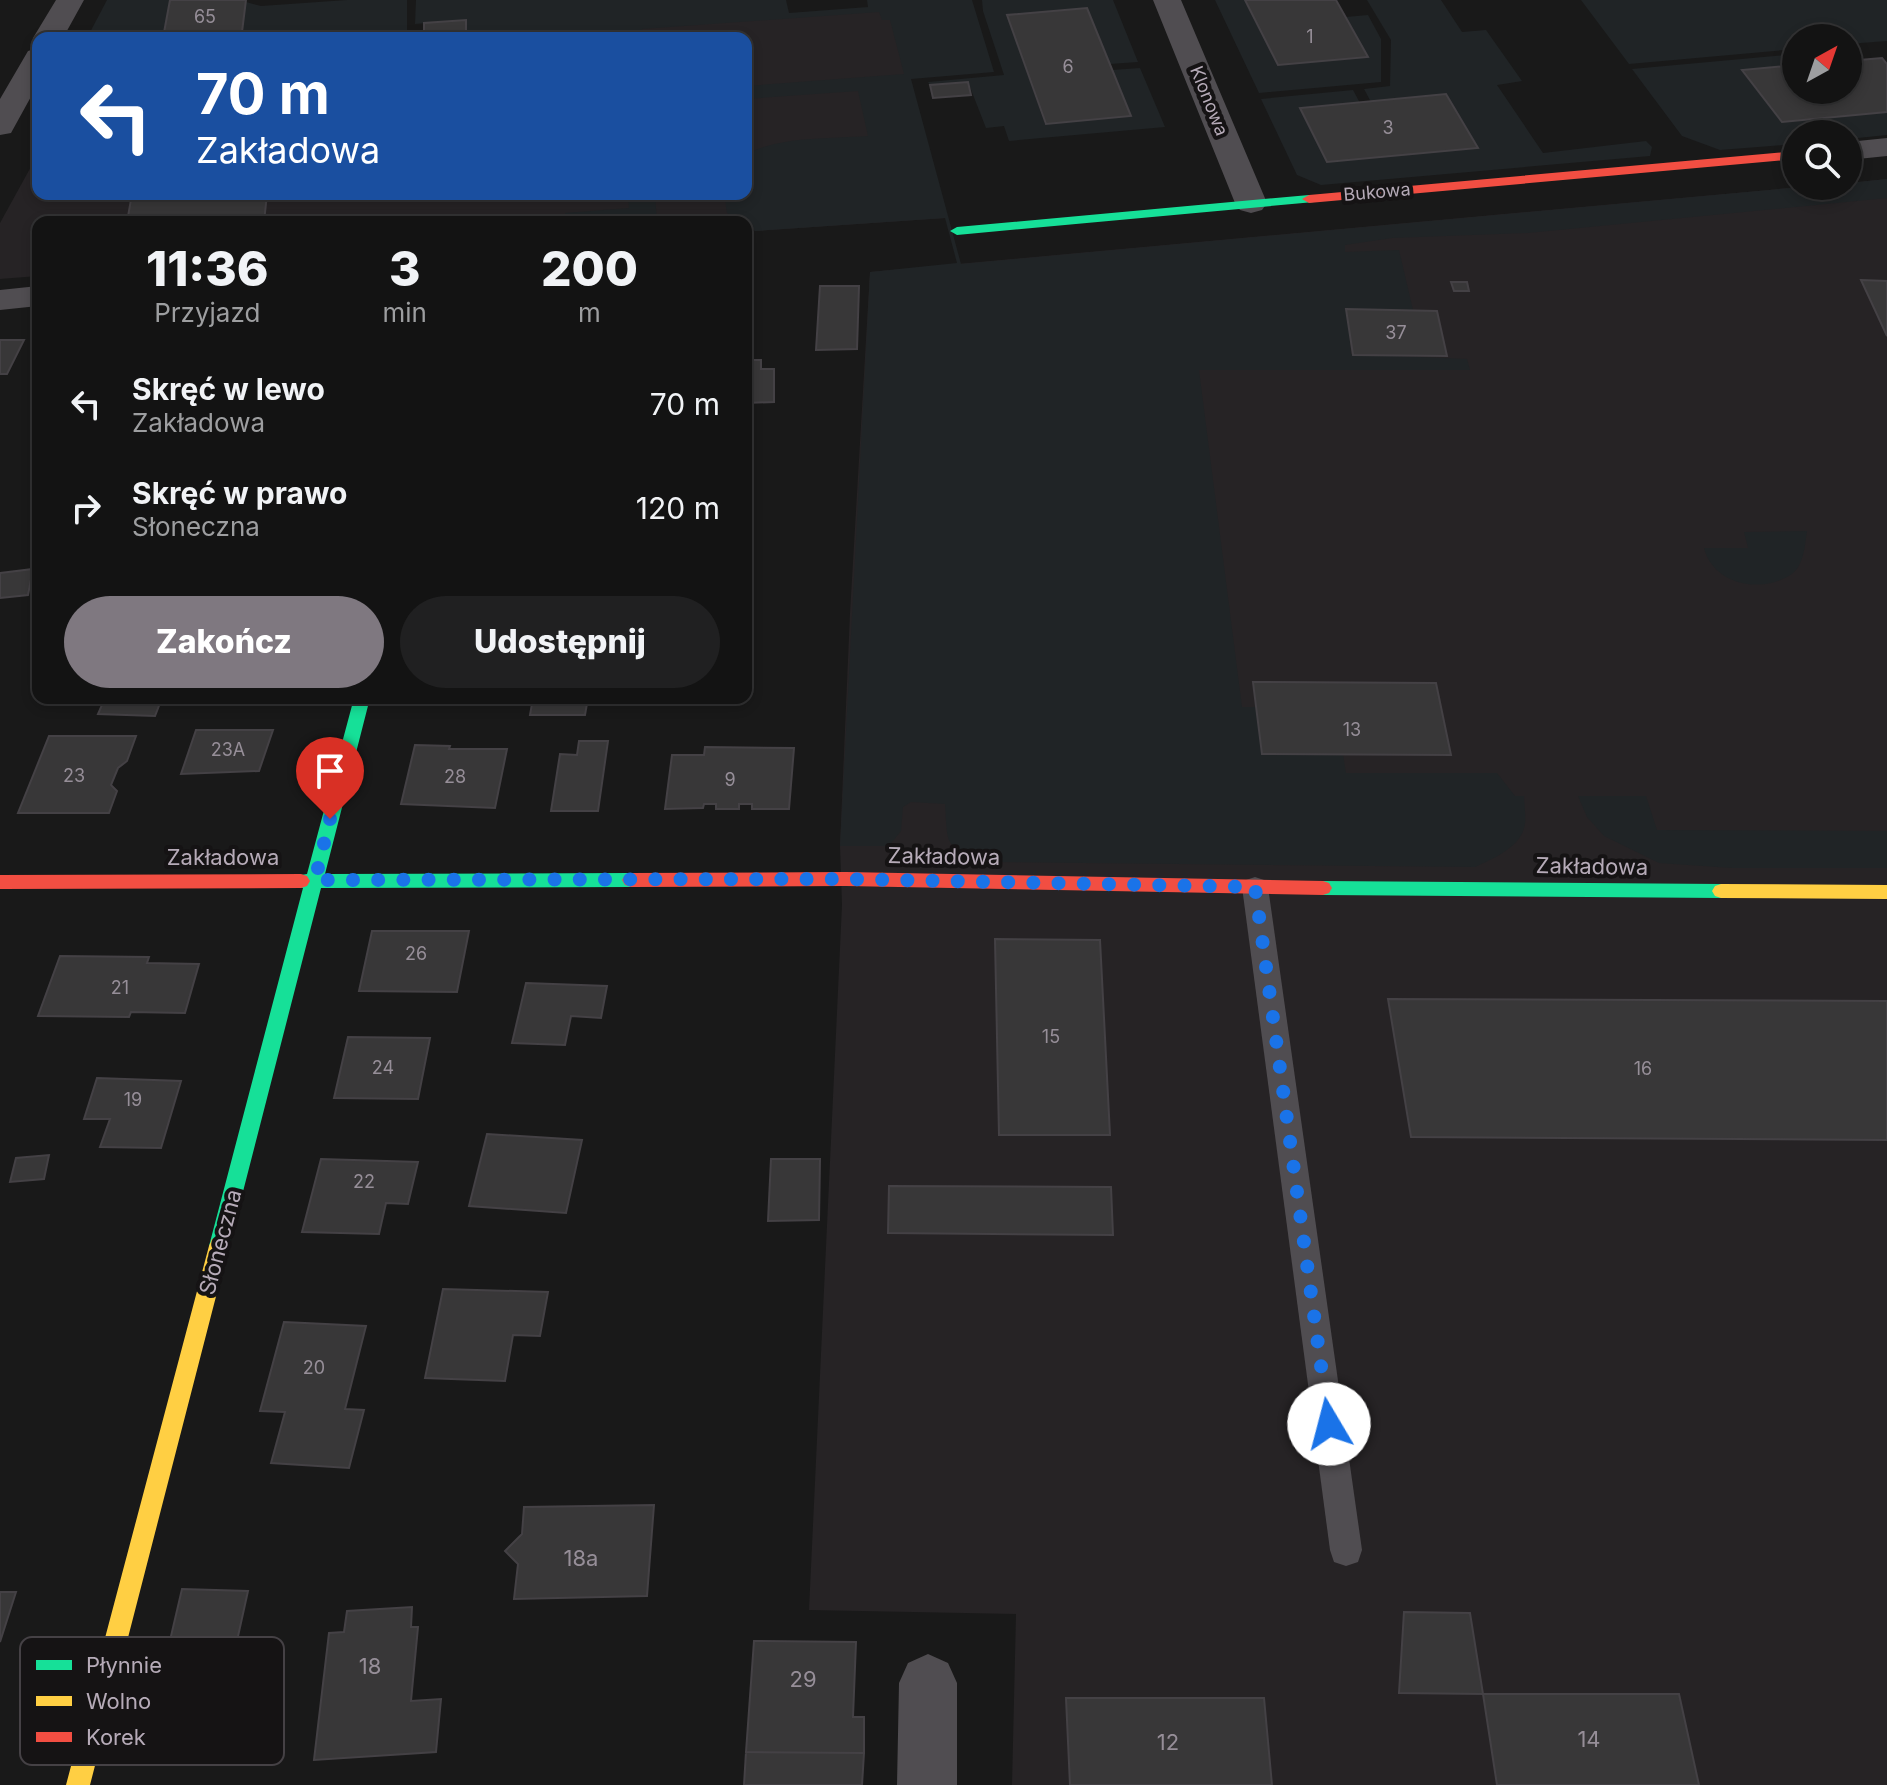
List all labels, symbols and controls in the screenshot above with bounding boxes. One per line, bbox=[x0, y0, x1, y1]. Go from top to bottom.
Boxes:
house number: 65 bbox=[194, 6, 216, 27]
north arrow bbox=[1782, 24, 1862, 104]
map controls bbox=[1782, 24, 1862, 200]
house number: 1 bbox=[1306, 26, 1314, 47]
house number: 6 bbox=[1062, 56, 1074, 77]
text: 70 m bbox=[196, 60, 330, 128]
street label: Klonowa bbox=[1186, 63, 1233, 139]
icon: left bbox=[64, 64, 168, 168]
house number: 3 bbox=[1382, 117, 1394, 138]
button: search bbox=[1782, 120, 1862, 200]
text: Zakładowa bbox=[196, 128, 380, 172]
street label: Bukowa bbox=[1343, 178, 1411, 205]
text: 11:36 bbox=[146, 239, 269, 298]
text: 3 bbox=[389, 239, 421, 298]
text: 200 bbox=[541, 239, 638, 298]
text: Przyjazd bbox=[154, 297, 260, 328]
text: min bbox=[383, 297, 427, 328]
text: m bbox=[578, 297, 601, 328]
house number: 37 bbox=[1385, 322, 1407, 343]
text: Skręć w lewo bbox=[132, 371, 325, 407]
icon: left bbox=[64, 382, 108, 426]
text: 70 m bbox=[650, 386, 720, 422]
text: Zakładowa bbox=[132, 407, 265, 438]
text: Skręć w prawo bbox=[132, 475, 347, 511]
icon: right bbox=[64, 486, 108, 530]
text: 120 m bbox=[636, 490, 720, 526]
text: Słoneczna bbox=[132, 511, 260, 542]
button: Zakończ bbox=[64, 596, 384, 688]
button: Udostępnij bbox=[400, 596, 720, 688]
house number: 13 bbox=[1343, 719, 1361, 740]
pin bbox=[296, 737, 364, 819]
house number: 23A bbox=[211, 739, 245, 760]
icon: arrive bbox=[308, 749, 352, 793]
house number: 23 bbox=[63, 765, 85, 786]
house number: 28 bbox=[444, 766, 466, 787]
house number: 9 bbox=[724, 769, 736, 790]
street label: Zakładowa bbox=[887, 842, 1001, 870]
street label: Zakładowa bbox=[167, 844, 279, 870]
street label: Zakładowa bbox=[1535, 852, 1649, 880]
house number: 26 bbox=[405, 943, 427, 964]
house number: 21 bbox=[111, 977, 129, 998]
house number: 15 bbox=[1042, 1026, 1060, 1047]
house number: 24 bbox=[372, 1057, 394, 1078]
house number: 16 bbox=[1634, 1058, 1652, 1079]
house number: 19 bbox=[124, 1089, 142, 1110]
house number: 22 bbox=[353, 1171, 375, 1192]
street label: Słoneczna bbox=[193, 1186, 247, 1298]
house number: 20 bbox=[303, 1357, 325, 1378]
position arrow bbox=[1287, 1382, 1371, 1466]
house number: 18a bbox=[564, 1545, 598, 1571]
legend bbox=[20, 1637, 284, 1765]
text: Płynnie bbox=[86, 1652, 162, 1678]
house number: 18 bbox=[359, 1653, 381, 1679]
house number: 29 bbox=[789, 1666, 817, 1692]
text: Wolno bbox=[86, 1688, 151, 1714]
text: Korek bbox=[86, 1724, 146, 1750]
house number: 14 bbox=[1577, 1726, 1601, 1752]
house number: 12 bbox=[1157, 1729, 1179, 1755]

